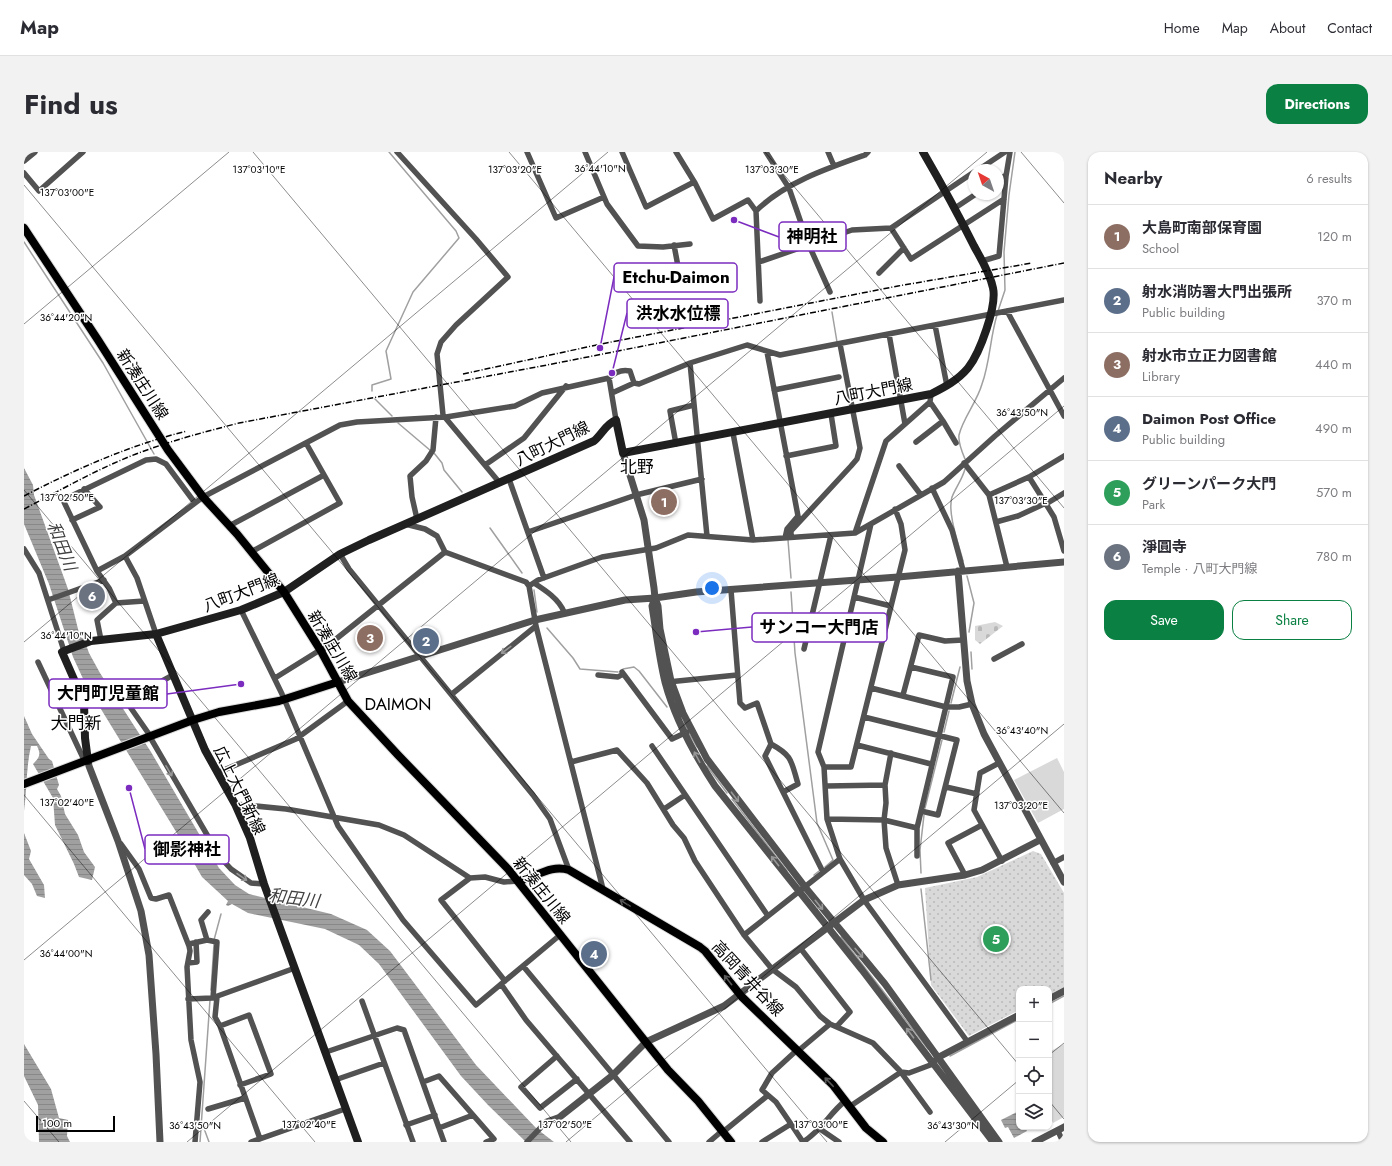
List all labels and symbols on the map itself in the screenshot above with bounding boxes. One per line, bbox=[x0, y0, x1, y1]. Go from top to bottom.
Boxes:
text: 36°44'10"N bbox=[574, 161, 626, 176]
text: 137°03'10"E bbox=[233, 162, 285, 177]
text: 137°03'20"E bbox=[488, 162, 542, 177]
text: 137°03'30"E bbox=[745, 162, 799, 177]
north arrow bbox=[968, 164, 1004, 200]
text: 137°03'00"E bbox=[40, 185, 94, 200]
callout: 神明社 bbox=[779, 222, 846, 251]
text: 神明社 bbox=[787, 224, 838, 248]
callout: Etchu-Daimon bbox=[614, 263, 737, 292]
text: Etchu-Daimon bbox=[622, 265, 730, 289]
callout: 洪水水位標 bbox=[627, 299, 728, 328]
text: 洪水水位標 bbox=[636, 301, 721, 325]
text: 36°44'20"N bbox=[40, 310, 92, 325]
street label: 新湊庄川線 bbox=[111, 344, 174, 424]
street label: 八町大門線 bbox=[832, 373, 915, 410]
text: 36°43'50"N bbox=[996, 405, 1048, 420]
street label: 八町大門線 bbox=[511, 416, 593, 471]
district label: 北野 bbox=[620, 455, 654, 479]
pin: 1 bbox=[651, 487, 677, 517]
text: 137°02'50"E bbox=[40, 490, 94, 505]
text: 137°03'30"E bbox=[994, 493, 1048, 508]
water label: 和田川 bbox=[41, 518, 83, 576]
street label: 八町大門線 bbox=[200, 567, 283, 618]
your location bbox=[702, 578, 722, 598]
pin: 6 bbox=[79, 581, 105, 611]
street label: 新湊庄川線 bbox=[302, 606, 363, 686]
callout: サンコー大門店 bbox=[752, 613, 887, 642]
text: サンコー大門店 bbox=[760, 615, 879, 639]
pin: 3 bbox=[357, 623, 383, 653]
pin: 2 bbox=[413, 626, 439, 656]
text: 36°44'10"N bbox=[40, 628, 92, 643]
one-way arrow bbox=[500, 646, 511, 655]
callout: 大門町児童館 bbox=[49, 679, 167, 708]
text: 大門町児童館 bbox=[57, 681, 159, 705]
district label: DAIMON bbox=[365, 692, 431, 716]
district label: 大門新 bbox=[51, 711, 102, 735]
text: 36°43'40"N bbox=[996, 723, 1048, 738]
street label: 広上大門新線 bbox=[208, 742, 271, 838]
one-way arrow bbox=[692, 752, 700, 764]
one-way arrow bbox=[165, 765, 173, 777]
one-way arrow bbox=[731, 791, 740, 802]
text: 137°02'40"E bbox=[40, 795, 94, 810]
text: 137°03'20"E bbox=[994, 798, 1048, 813]
callout: 御影神社 bbox=[145, 835, 229, 864]
text: 御影神社 bbox=[153, 837, 221, 861]
street label: 新湊庄川線 bbox=[507, 852, 576, 929]
one-way arrow bbox=[770, 856, 779, 867]
one-way arrow bbox=[237, 873, 248, 881]
water label: 和田川 bbox=[267, 883, 323, 913]
one-way arrow bbox=[620, 899, 631, 908]
one-way arrow bbox=[815, 900, 824, 910]
pin: 5 bbox=[983, 924, 1009, 954]
street label: 高岡青井谷線 bbox=[706, 935, 789, 1021]
pin: 4 bbox=[581, 939, 607, 969]
text: 36°44'00"N bbox=[40, 946, 92, 961]
one-way arrow bbox=[855, 948, 864, 959]
one-way arrow bbox=[724, 974, 733, 985]
one-way arrow bbox=[905, 1027, 914, 1038]
one-way arrow bbox=[824, 1077, 834, 1087]
scale bar bbox=[36, 1114, 115, 1133]
text: 137°02'40"E bbox=[282, 1117, 336, 1132]
text: 137°02'50"E bbox=[538, 1117, 592, 1132]
text: 137°03'00"E bbox=[794, 1117, 848, 1132]
text: 36°43'50"N bbox=[169, 1118, 221, 1133]
text: 36°43'30"N bbox=[927, 1118, 979, 1133]

